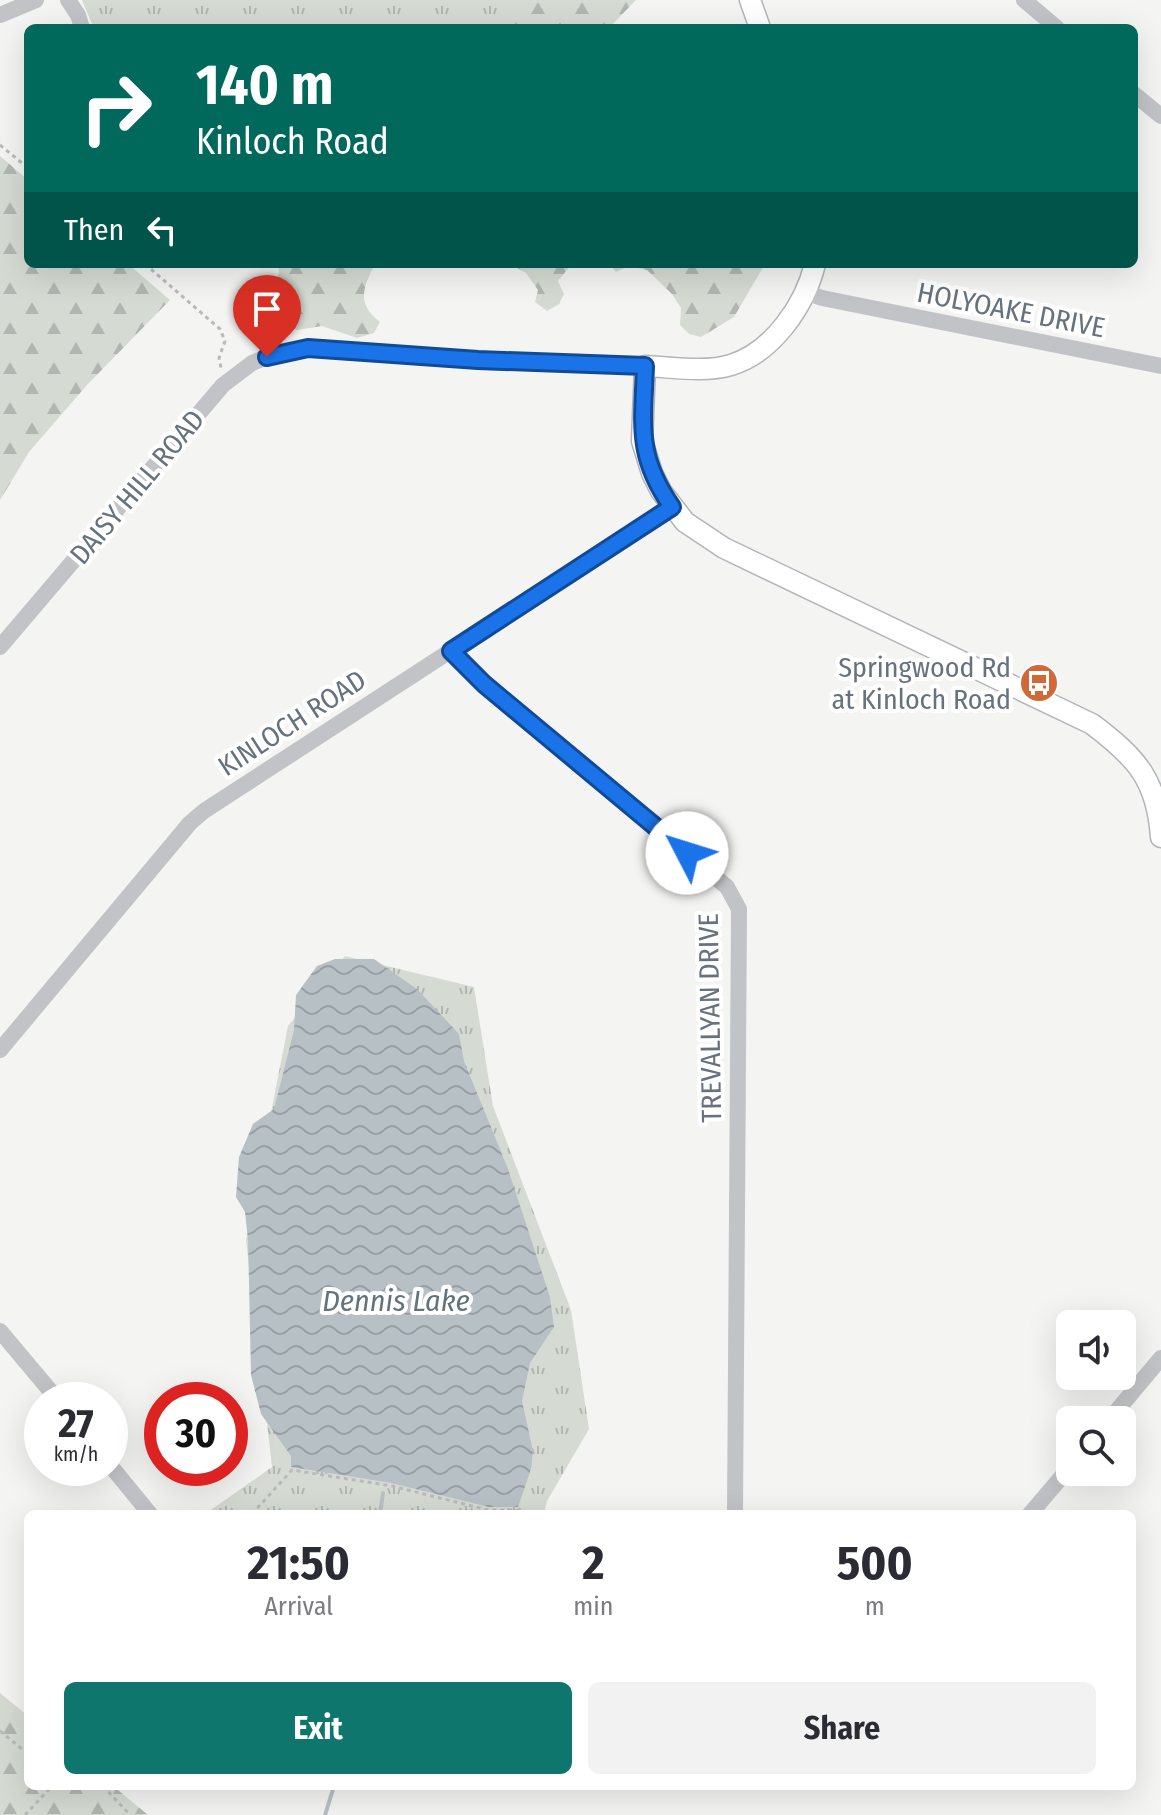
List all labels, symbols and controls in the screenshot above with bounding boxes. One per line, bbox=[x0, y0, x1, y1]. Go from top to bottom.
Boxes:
text: 140 m bbox=[196, 52, 333, 119]
icon: right bbox=[64, 56, 168, 160]
text: Kinloch Road bbox=[196, 120, 389, 164]
icon: left bbox=[140, 208, 184, 252]
text: Then bbox=[64, 212, 124, 248]
pin bbox=[233, 275, 301, 357]
street label: HOLYOAKE DRIVE bbox=[914, 276, 1108, 344]
icon: arrive bbox=[245, 287, 289, 331]
street label: DAISY HILL ROAD bbox=[63, 403, 211, 571]
place label: Springwood Rd at Kinloch Road bbox=[832, 651, 1011, 716]
bus stop icon: Springwood Rd at Kinloch Road bbox=[1018, 662, 1060, 704]
street label: KINLOCH ROAD bbox=[212, 663, 372, 783]
position arrow bbox=[645, 811, 729, 895]
street label: TREVALLYAN DRIVE bbox=[692, 913, 728, 1123]
water label: Dennis Lake bbox=[322, 1283, 470, 1319]
map controls bbox=[1056, 1310, 1136, 1486]
button: sound bbox=[1056, 1310, 1136, 1390]
speed limit sign: 30 bbox=[144, 1382, 248, 1486]
text: 27 bbox=[58, 1400, 94, 1448]
button: search bbox=[1056, 1406, 1136, 1486]
text: km/h bbox=[54, 1442, 98, 1466]
text: 21:50 bbox=[247, 1534, 350, 1592]
text: 2 bbox=[582, 1534, 605, 1592]
text: 500 bbox=[837, 1534, 913, 1592]
text: Arrival bbox=[264, 1591, 333, 1622]
text: min bbox=[573, 1591, 614, 1622]
text: m bbox=[865, 1591, 885, 1622]
button: Exit bbox=[64, 1682, 572, 1774]
button: Share bbox=[588, 1682, 1096, 1774]

